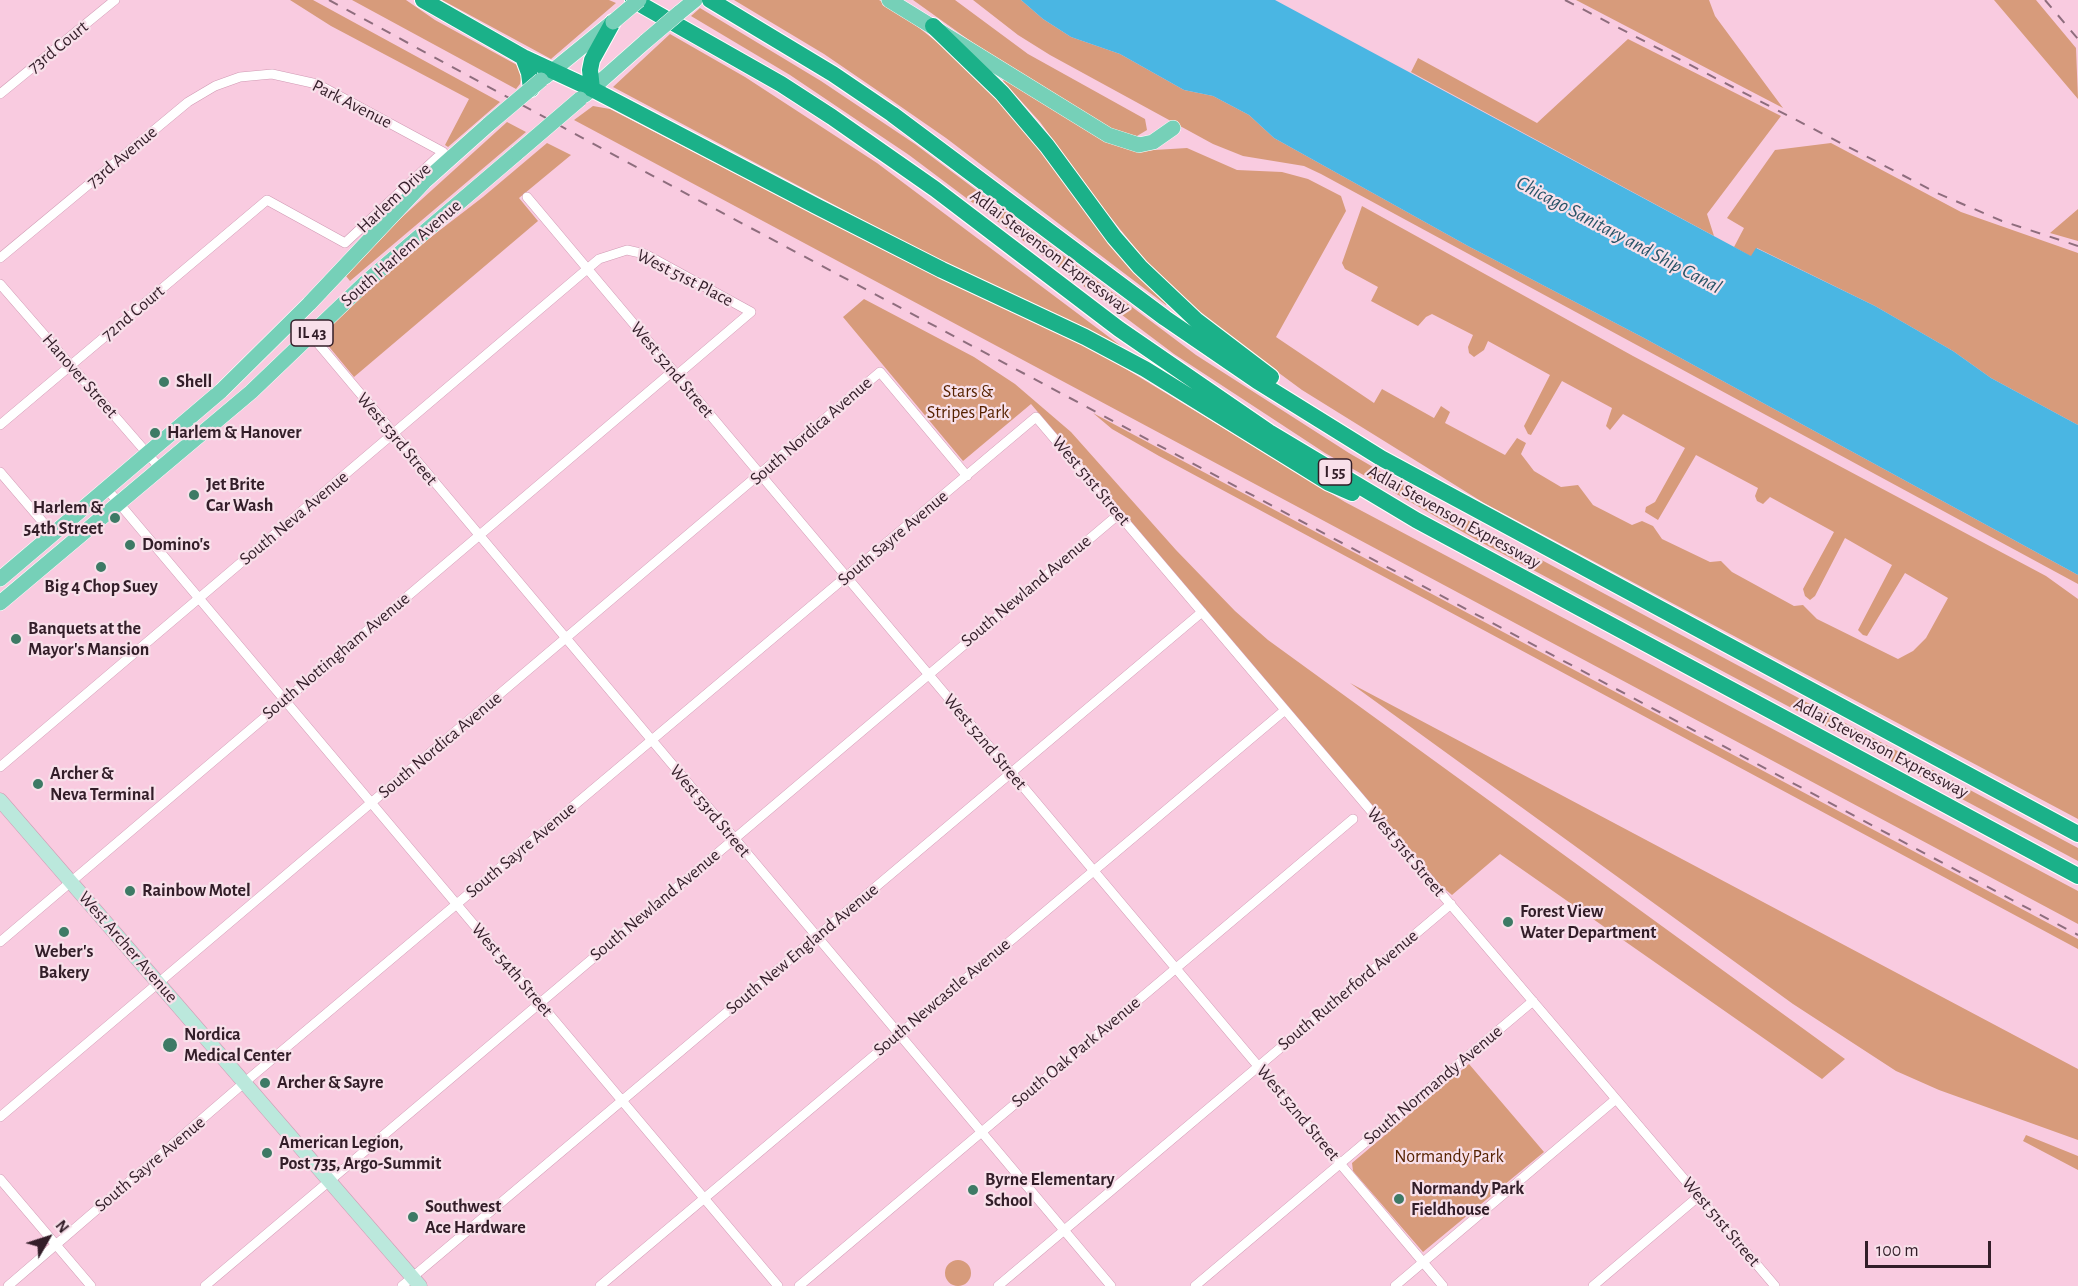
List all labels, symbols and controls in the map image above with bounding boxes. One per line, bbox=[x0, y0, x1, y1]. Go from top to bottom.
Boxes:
street label: 73rd Court bbox=[23, 16, 93, 78]
street label: Park Avenue bbox=[309, 75, 395, 133]
street label: 73rd Avenue bbox=[82, 121, 162, 193]
street label: Harlem Drive bbox=[352, 158, 436, 238]
water label: Chicago Sanitary and Ship Canal bbox=[1512, 171, 1726, 299]
street label: Adlai Stevenson Expressway bbox=[966, 185, 1134, 319]
street label: South Harlem Avenue bbox=[336, 195, 466, 311]
street label: West 51st Place bbox=[633, 244, 737, 312]
street label: 72nd Court bbox=[97, 280, 169, 346]
street label: West 52nd Street bbox=[626, 318, 718, 422]
road number: IL 43 bbox=[291, 320, 333, 346]
street label: Hanover Street bbox=[37, 329, 123, 423]
place label: Shell bbox=[176, 371, 212, 393]
street label: South Nordica Avenue bbox=[746, 372, 876, 490]
marker: Shell bbox=[157, 375, 171, 389]
park label: Stars & Stripes Park bbox=[927, 381, 1009, 424]
street label: West 53rd Street bbox=[352, 388, 442, 490]
place label: Harlem & Hanover bbox=[167, 422, 301, 444]
marker: Harlem & Hanover bbox=[148, 426, 162, 440]
street label: West 51st Street bbox=[1047, 432, 1135, 530]
road number: I 55 bbox=[1318, 459, 1352, 485]
street label: Adlai Stevenson Expressway bbox=[1364, 460, 1544, 574]
street label: South Neva Avenue bbox=[235, 466, 353, 570]
place label: Jet Brite Car Wash bbox=[206, 474, 273, 516]
street label: South Sayre Avenue bbox=[833, 485, 953, 591]
marker: Jet Brite Car Wash bbox=[187, 488, 201, 502]
place label: Harlem & 54th Street bbox=[23, 497, 103, 540]
marker: Harlem & 54th Street bbox=[108, 511, 122, 525]
street label: South Newland Avenue bbox=[957, 530, 1095, 652]
place label: Domino's bbox=[142, 534, 210, 556]
marker: Domino's bbox=[123, 538, 137, 552]
marker: Big 4 Chop Suey bbox=[94, 560, 108, 574]
place label: Big 4 Chop Suey bbox=[44, 576, 158, 598]
street label: South Nottingham Avenue bbox=[258, 588, 414, 724]
place label: Banquets at the Mayor's Mansion bbox=[28, 618, 149, 660]
marker: Banquets at the Mayor's Mansion bbox=[9, 632, 23, 646]
street label: South Nordica Avenue bbox=[374, 687, 506, 803]
street label: West 52nd Street bbox=[939, 690, 1031, 794]
street label: Adlai Stevenson Expressway bbox=[1790, 693, 1972, 803]
street label: West 53rd Street bbox=[665, 760, 755, 862]
place label: Archer & Neva Terminal bbox=[50, 763, 155, 806]
marker: Archer & Neva Terminal bbox=[31, 777, 45, 791]
street label: South Sayre Avenue bbox=[461, 797, 581, 903]
street label: West 51st Street bbox=[1362, 803, 1450, 901]
street label: South Newland Avenue bbox=[586, 844, 724, 966]
street label: South New England Avenue bbox=[721, 879, 883, 1019]
place label: Rainbow Motel bbox=[142, 880, 251, 902]
marker: Rainbow Motel bbox=[123, 884, 137, 898]
street label: West Archer Avenue bbox=[74, 887, 182, 1007]
place label: Forest View Water Department bbox=[1520, 901, 1656, 944]
marker: Forest View Water Department bbox=[1501, 915, 1515, 929]
street label: West 54th Street bbox=[467, 919, 557, 1021]
marker: Weber's Bakery bbox=[57, 925, 71, 939]
street label: South Rutherford Avenue bbox=[1273, 925, 1423, 1055]
street label: South Newcastle Avenue bbox=[869, 933, 1015, 1061]
place label: Weber's Bakery bbox=[35, 941, 93, 984]
street label: South Oak Park Avenue bbox=[1007, 992, 1145, 1112]
street label: South Normandy Avenue bbox=[1359, 1021, 1507, 1149]
place label: Nordica Medical Center bbox=[184, 1024, 291, 1066]
marker: Nordica Medical Center bbox=[161, 1036, 179, 1054]
street label: West 52nd Street bbox=[1252, 1061, 1344, 1165]
place label: Archer & Sayre bbox=[277, 1072, 383, 1094]
marker: Archer & Sayre bbox=[258, 1076, 272, 1090]
street label: South Sayre Avenue bbox=[90, 1111, 210, 1217]
place label: American Legion, Post 735, Argo-Summit bbox=[279, 1132, 441, 1174]
marker: American Legion, Post 735, Argo-Summit bbox=[260, 1146, 274, 1160]
park label: Normandy Park bbox=[1394, 1146, 1504, 1168]
place label: Byrne Elementary School bbox=[985, 1169, 1115, 1212]
street label: West 51st Street bbox=[1677, 1173, 1765, 1271]
place label: Normandy Park Fieldhouse bbox=[1411, 1178, 1524, 1220]
marker: Byrne Elementary School bbox=[966, 1183, 980, 1197]
marker: Normandy Park Fieldhouse bbox=[1392, 1192, 1406, 1206]
place label: Southwest Ace Hardware bbox=[425, 1196, 526, 1238]
north arrow bbox=[18, 1208, 78, 1268]
marker: Southwest Ace Hardware bbox=[406, 1210, 420, 1224]
text: N bbox=[52, 1217, 72, 1236]
scale bar bbox=[1868, 1229, 1994, 1267]
text: 100 m bbox=[1876, 1242, 1919, 1260]

